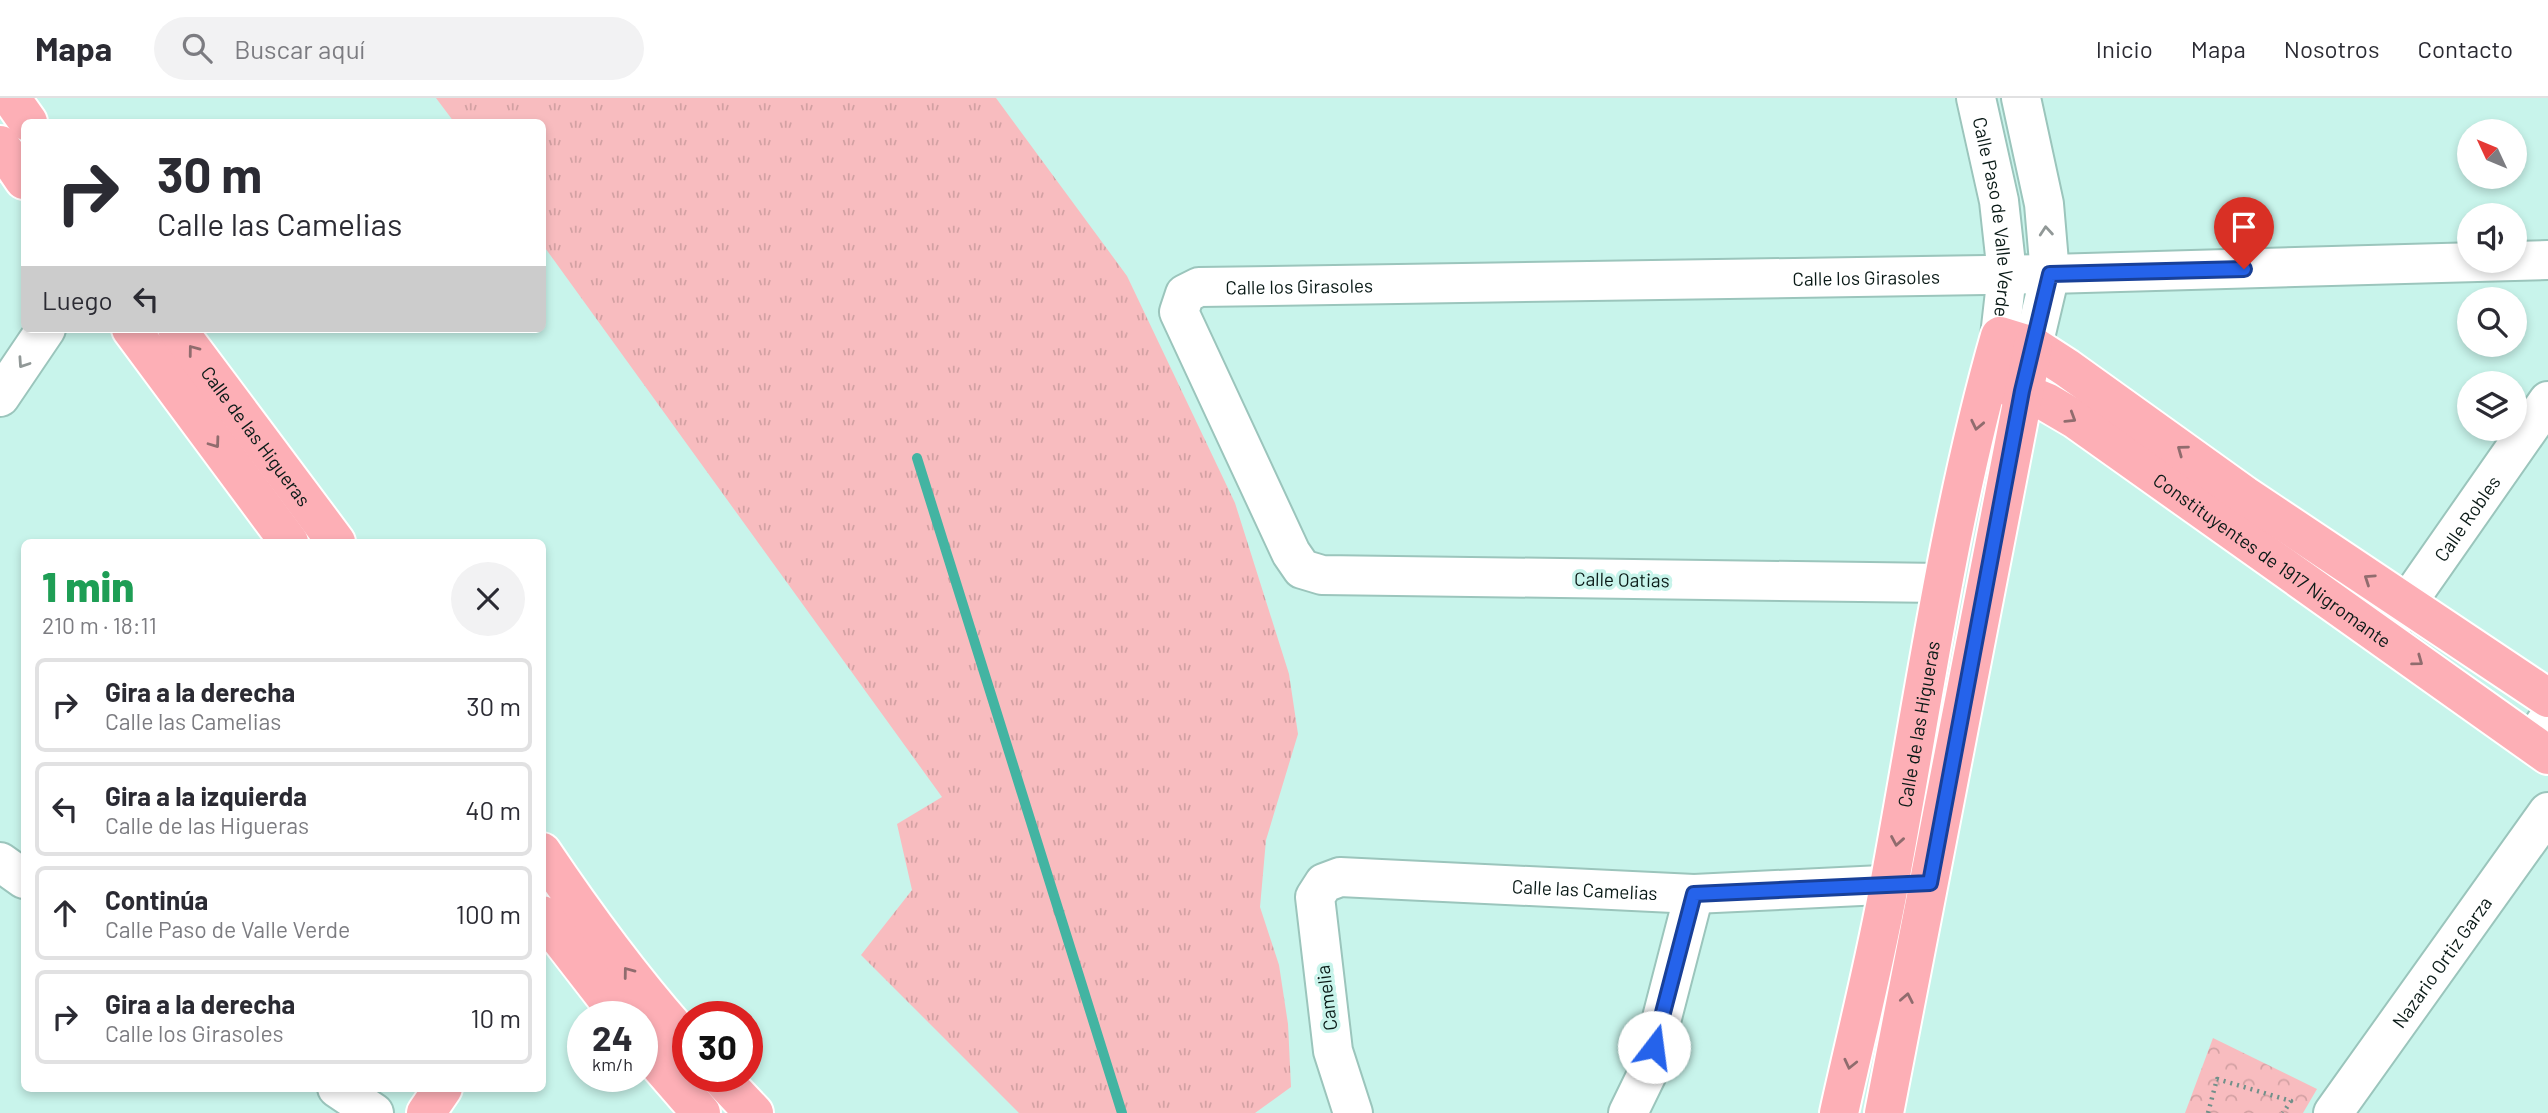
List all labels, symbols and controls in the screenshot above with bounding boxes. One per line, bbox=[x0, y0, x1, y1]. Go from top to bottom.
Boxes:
search box bbox=[154, 17, 644, 80]
text: Mapa bbox=[35, 28, 112, 68]
icon: search bbox=[178, 29, 216, 67]
text: Buscar aquí bbox=[234, 33, 365, 64]
text: Inicio bbox=[2096, 34, 2153, 63]
text: Mapa bbox=[2191, 34, 2246, 63]
text: Nosotros bbox=[2284, 34, 2380, 63]
text: Contacto bbox=[2418, 34, 2513, 63]
street label: Calle Paso de Valle Verde bbox=[1969, 115, 2019, 318]
north arrow bbox=[2457, 119, 2527, 189]
map controls bbox=[2457, 119, 2527, 441]
text: 30 m bbox=[157, 144, 262, 203]
icon: right bbox=[42, 147, 133, 238]
pin bbox=[2214, 197, 2274, 269]
button: sound bbox=[2457, 203, 2527, 273]
text: Calle las Camelias bbox=[157, 204, 402, 242]
icon: arrive bbox=[2225, 208, 2263, 246]
one-way arrow bbox=[2039, 226, 2054, 237]
street label: Calle los Girasoles bbox=[1792, 264, 1940, 289]
street label: Calle los Girasoles bbox=[1225, 273, 1373, 298]
icon: left bbox=[127, 280, 165, 318]
text: Luego bbox=[42, 284, 113, 315]
button: search bbox=[2457, 287, 2527, 357]
one-way arrow bbox=[188, 345, 201, 358]
one-way arrow bbox=[19, 355, 31, 368]
street label: Calle de las Higueras bbox=[197, 361, 316, 510]
button: layers bbox=[2457, 371, 2527, 441]
one-way arrow bbox=[2064, 409, 2077, 422]
one-way arrow bbox=[1971, 419, 1986, 431]
one-way arrow bbox=[207, 435, 220, 448]
one-way arrow bbox=[2177, 446, 2190, 458]
street label: Constituyentes de 1917 Nigromante bbox=[2150, 467, 2396, 652]
street label: Calle Robles bbox=[2428, 470, 2504, 565]
text: 1 min bbox=[42, 560, 134, 610]
button: close bbox=[451, 562, 525, 636]
street label: Calle Oatias bbox=[1574, 567, 1670, 591]
one-way arrow bbox=[2364, 575, 2377, 587]
text: 210 m · 18:11 bbox=[42, 611, 157, 639]
street label: Calle de las Higueras bbox=[1892, 639, 1944, 809]
one-way arrow bbox=[2410, 653, 2423, 665]
text: Gira a la derecha bbox=[105, 676, 295, 707]
icon: right bbox=[46, 686, 84, 724]
text: 30 m bbox=[466, 690, 521, 721]
text: Calle las Camelias bbox=[105, 707, 281, 735]
text: Gira a la izquierda bbox=[105, 780, 307, 811]
icon: left bbox=[46, 790, 84, 828]
text: 40 m bbox=[465, 794, 521, 825]
text: Calle de las Higueras bbox=[105, 811, 309, 839]
one-way arrow bbox=[1890, 835, 1905, 847]
street label: Calle las Camelias bbox=[1511, 874, 1658, 904]
text: Continúa bbox=[105, 884, 208, 915]
street label: Nazario Ortiz Garza bbox=[2386, 891, 2496, 1032]
icon: ahead bbox=[46, 894, 84, 932]
text: 100 m bbox=[456, 898, 521, 929]
text: Calle Paso de Valle Verde bbox=[105, 915, 350, 943]
street label: Camelia bbox=[1311, 964, 1341, 1032]
one-way arrow bbox=[623, 967, 636, 980]
text: Gira a la derecha bbox=[105, 988, 295, 1019]
one-way arrow bbox=[1899, 992, 1914, 1004]
icon: right bbox=[46, 998, 84, 1036]
speed limit sign: 30 bbox=[672, 1001, 763, 1092]
text: 10 m bbox=[471, 1002, 521, 1033]
position arrow bbox=[1617, 1010, 1691, 1084]
text: 24 bbox=[592, 1016, 633, 1058]
text: Calle los Girasoles bbox=[105, 1019, 284, 1047]
text: km/h bbox=[592, 1053, 633, 1075]
one-way arrow bbox=[1843, 1058, 1858, 1070]

